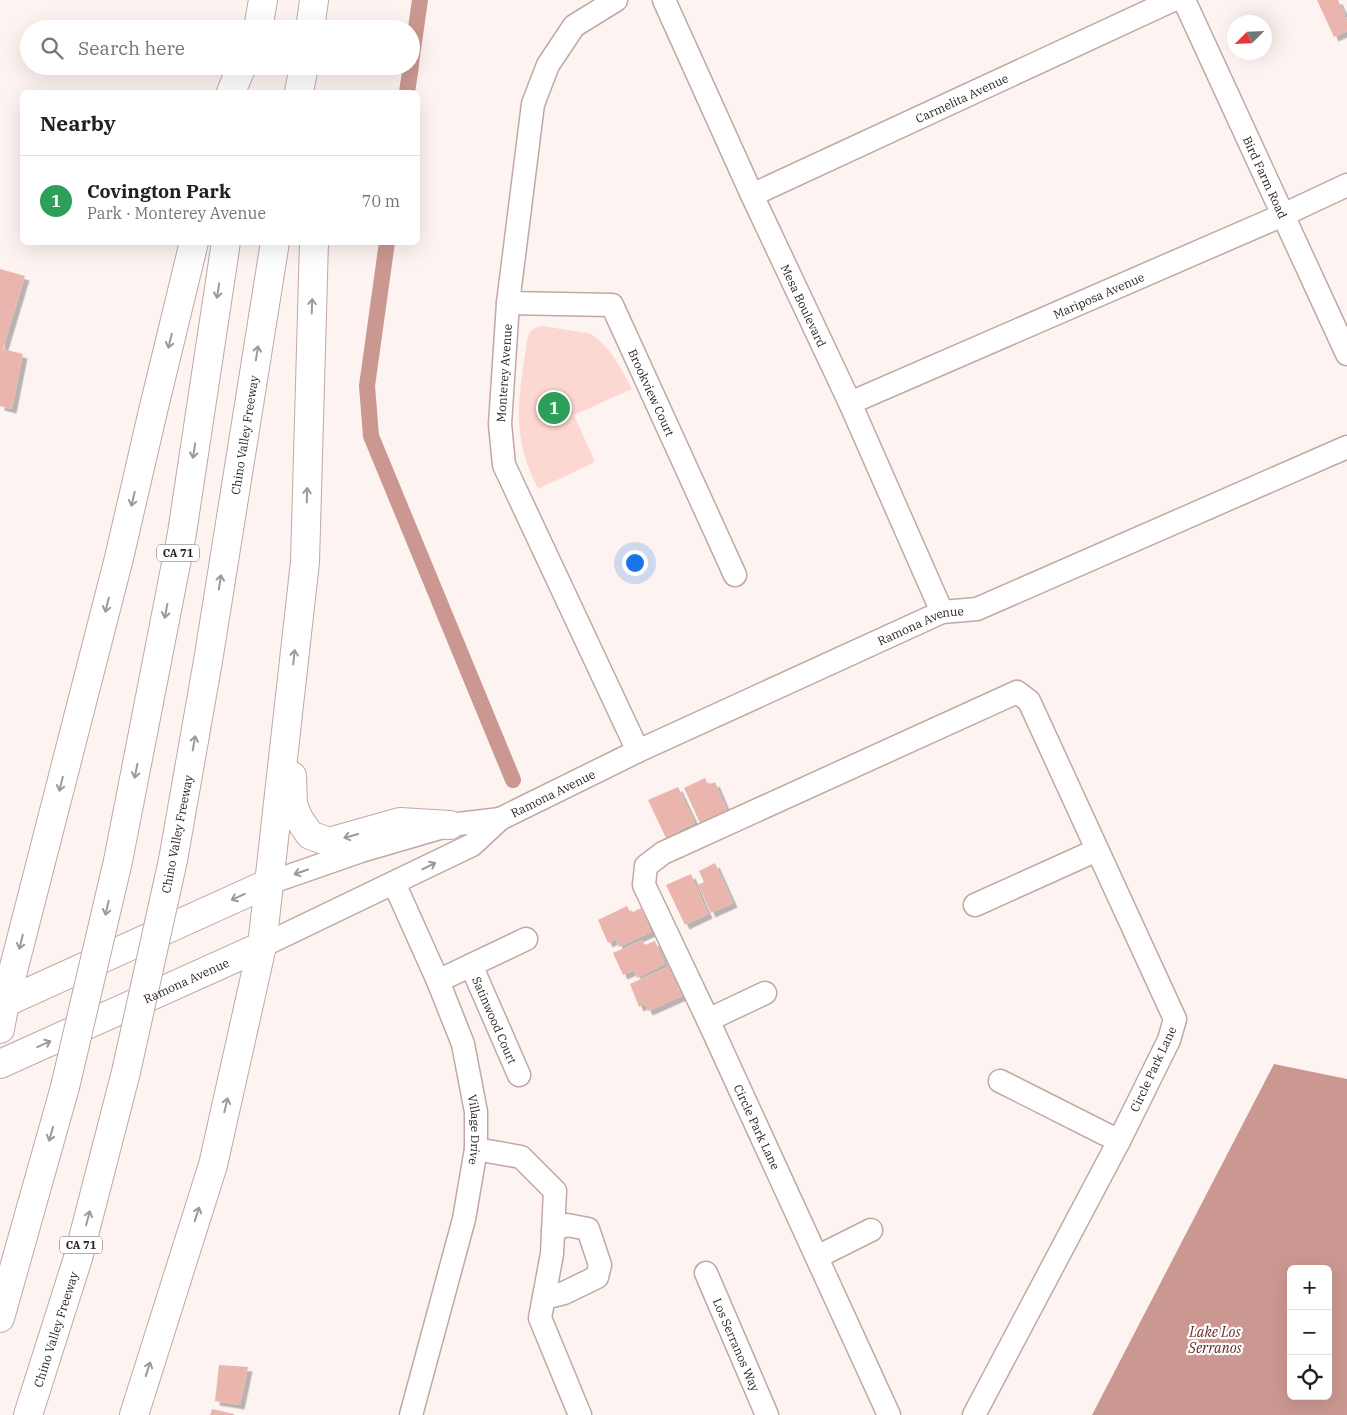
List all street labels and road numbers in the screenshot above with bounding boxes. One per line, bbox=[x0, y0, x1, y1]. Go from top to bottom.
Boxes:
street label: Carmelita Avenue bbox=[913, 70, 1010, 126]
street label: Bird Farm Road bbox=[1240, 134, 1291, 221]
street label: Mesa Boulevard bbox=[778, 262, 830, 349]
street label: Mariposa Avenue bbox=[1051, 269, 1146, 321]
street label: Monterey Avenue bbox=[493, 323, 515, 423]
street label: Brookview Court bbox=[625, 346, 678, 438]
street label: Chino Valley Freeway bbox=[227, 374, 261, 496]
road number: CA 71 bbox=[157, 544, 199, 562]
street label: Ramona Avenue bbox=[875, 603, 964, 648]
street label: Ramona Avenue bbox=[508, 766, 597, 820]
street label: Chino Valley Freeway bbox=[158, 773, 196, 894]
street label: Ramona Avenue bbox=[141, 954, 231, 1006]
street label: Satinwood Court bbox=[469, 974, 521, 1066]
street label: Circle Park Lane bbox=[1127, 1024, 1179, 1114]
street label: Circle Park Lane bbox=[731, 1082, 783, 1172]
street label: Village Drive bbox=[465, 1093, 484, 1166]
road number: CA 71 bbox=[60, 1236, 102, 1254]
street label: Chino Valley Freeway bbox=[30, 1269, 81, 1389]
street label: Los Serranos Way bbox=[710, 1296, 764, 1394]

